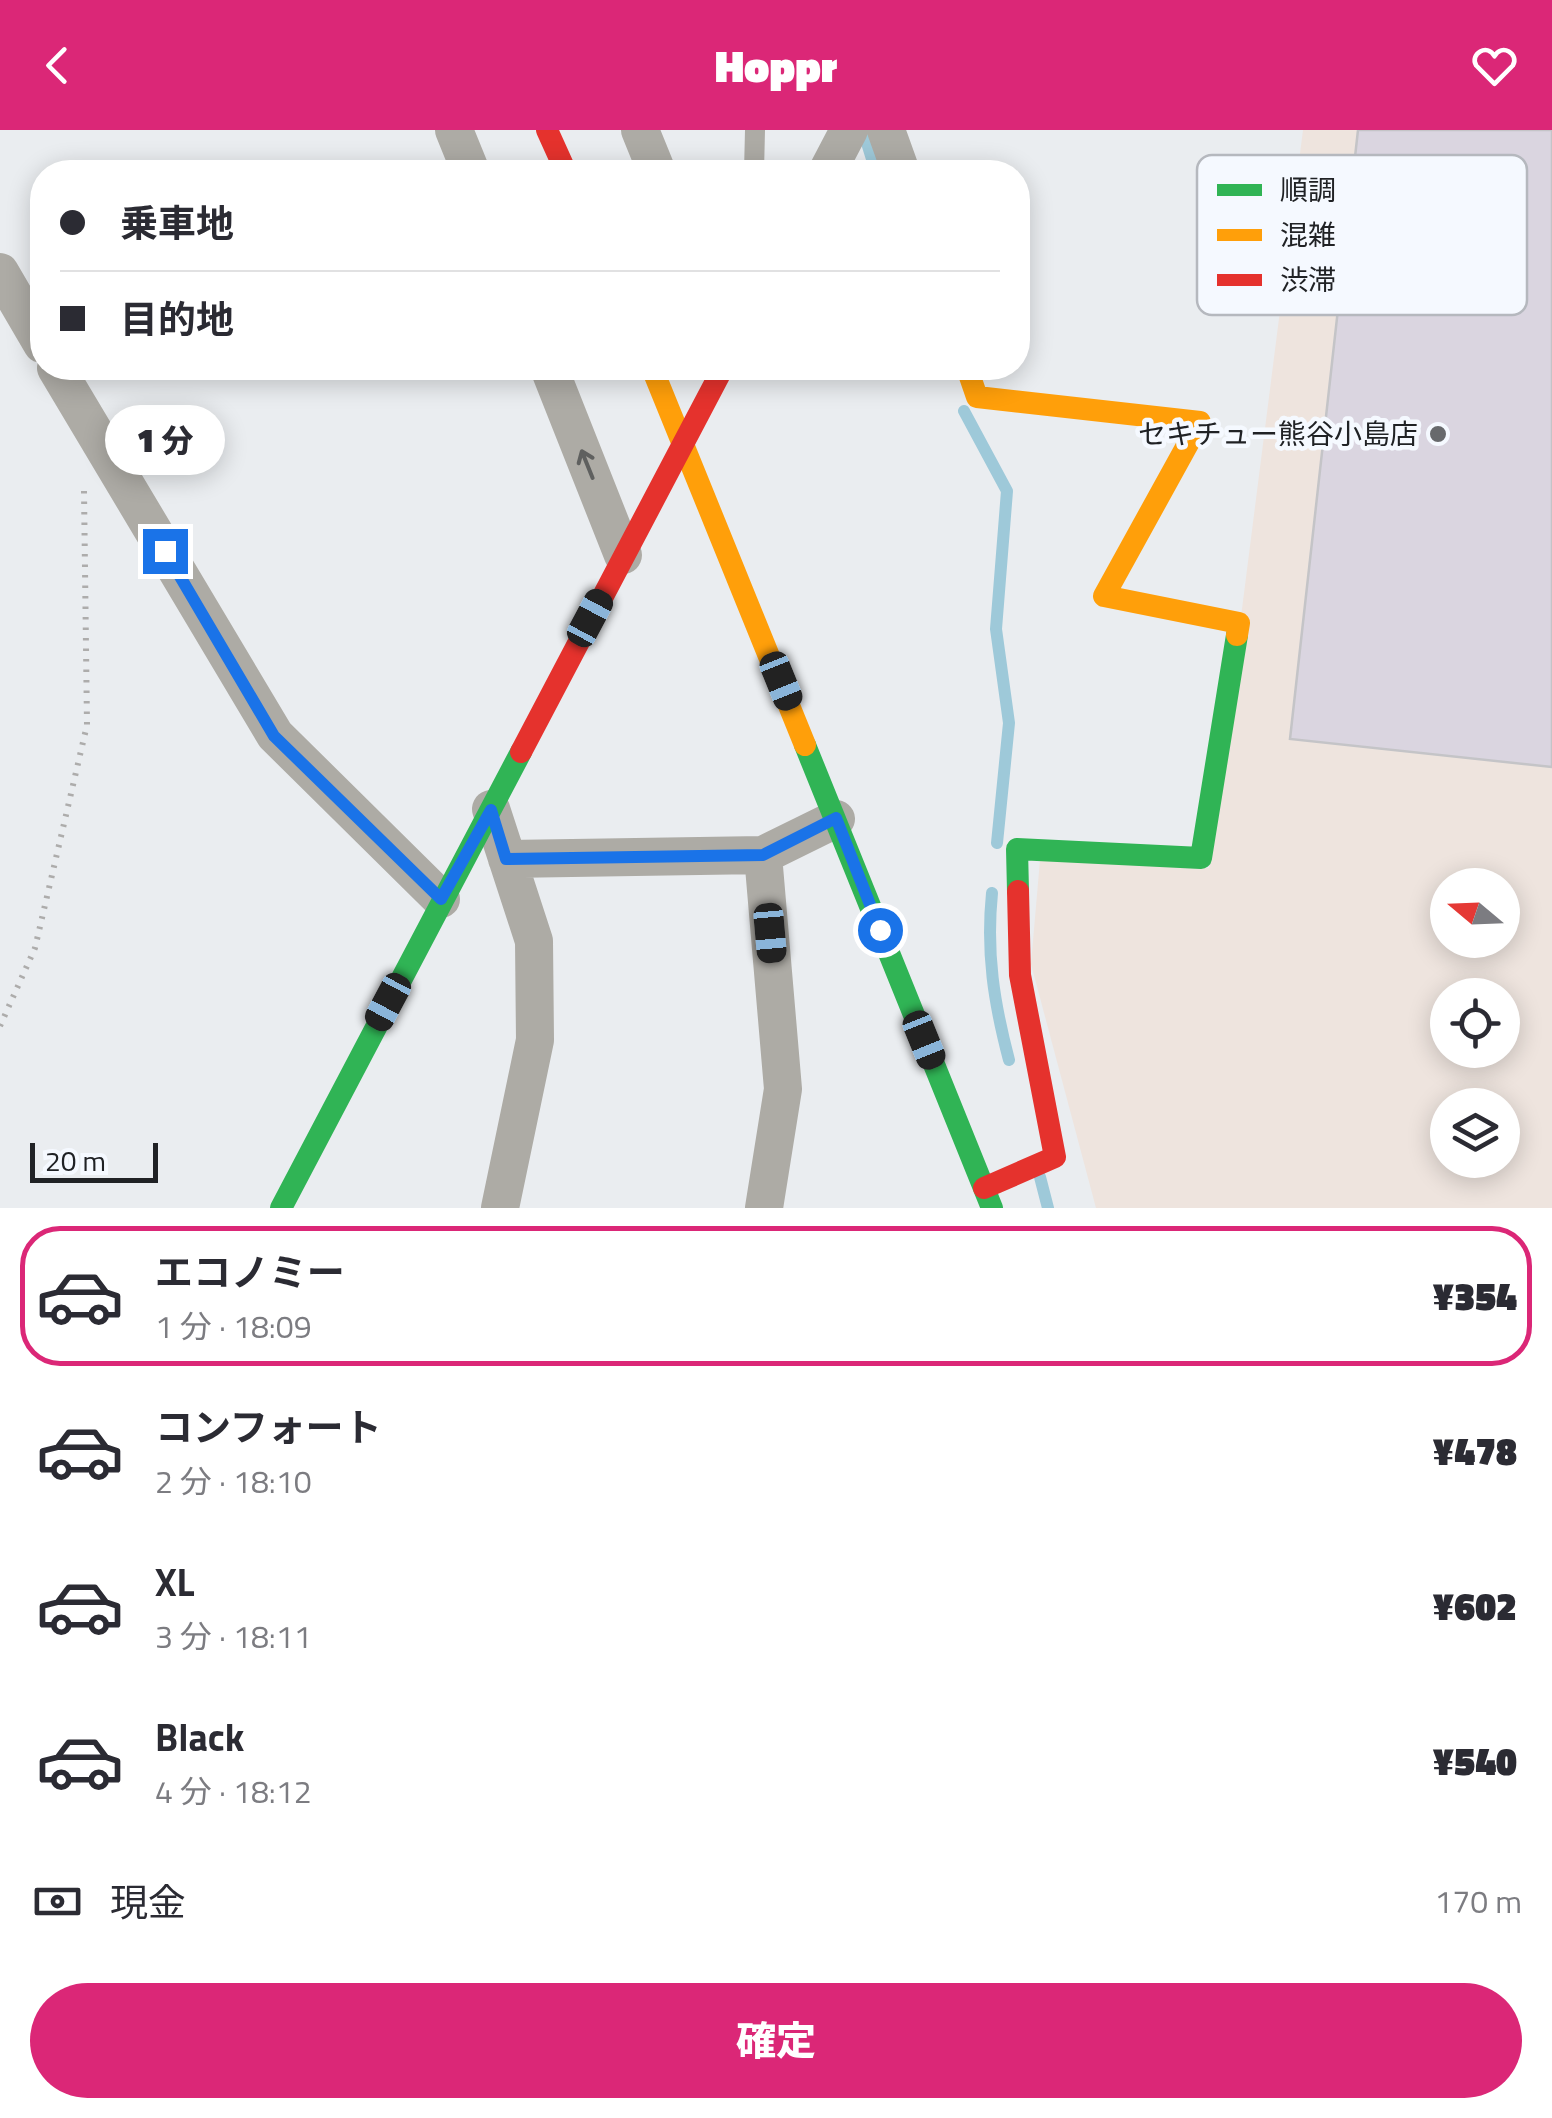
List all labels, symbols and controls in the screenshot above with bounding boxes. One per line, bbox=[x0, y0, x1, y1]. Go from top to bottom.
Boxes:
text: Hoppr bbox=[715, 31, 837, 99]
icon: back bbox=[30, 38, 85, 93]
icon: heart bbox=[1467, 38, 1522, 93]
legend bbox=[1197, 155, 1527, 315]
text: 順調 bbox=[1280, 168, 1336, 211]
text: 乗車地 bbox=[120, 194, 234, 252]
text: 混雑 bbox=[1280, 213, 1336, 256]
text: 渋滞 bbox=[1280, 258, 1336, 301]
text: 目的地 bbox=[120, 290, 234, 348]
callout: 1 分 bbox=[105, 406, 225, 476]
place label: セキチュー熊谷小島店 bbox=[1138, 412, 1418, 455]
text: 1 分 bbox=[137, 416, 193, 464]
marker: セキチュー熊谷小島店 bbox=[1427, 423, 1449, 445]
one-way arrow bbox=[577, 449, 595, 480]
route end bbox=[143, 529, 188, 574]
car bbox=[563, 584, 617, 652]
car bbox=[756, 648, 806, 714]
north arrow bbox=[1430, 868, 1520, 958]
map controls bbox=[1430, 868, 1520, 1178]
car bbox=[752, 902, 788, 964]
route start bbox=[858, 908, 903, 953]
car bbox=[361, 968, 415, 1036]
button: locate bbox=[1430, 978, 1520, 1068]
car bbox=[899, 1007, 949, 1073]
button: layers bbox=[1430, 1088, 1520, 1178]
scale bar bbox=[30, 1138, 158, 1182]
text: 20 m bbox=[45, 1139, 106, 1182]
text: エコノミー bbox=[155, 1243, 345, 1301]
icon: car bbox=[35, 1251, 125, 1341]
text: ¥354 bbox=[1432, 1267, 1517, 1325]
text: 1 分 · 18:09 bbox=[155, 1302, 312, 1350]
text: コンフォート bbox=[155, 1398, 382, 1456]
icon: car bbox=[35, 1406, 125, 1496]
text: ¥478 bbox=[1432, 1422, 1517, 1480]
text: 2 分 · 18:10 bbox=[155, 1457, 312, 1505]
text: XL bbox=[155, 1553, 195, 1611]
icon: car bbox=[35, 1561, 125, 1651]
text: ¥602 bbox=[1432, 1577, 1517, 1635]
text: 3 分 · 18:11 bbox=[155, 1612, 312, 1660]
text: Black bbox=[155, 1708, 244, 1766]
icon: car bbox=[35, 1716, 125, 1806]
text: ¥540 bbox=[1432, 1732, 1517, 1790]
text: 4 分 · 18:12 bbox=[155, 1767, 312, 1815]
text: 現金 bbox=[110, 1873, 186, 1931]
icon: cash bbox=[30, 1874, 85, 1929]
text: 170 m bbox=[1434, 1877, 1522, 1925]
button: 確定 bbox=[30, 1983, 1522, 2098]

